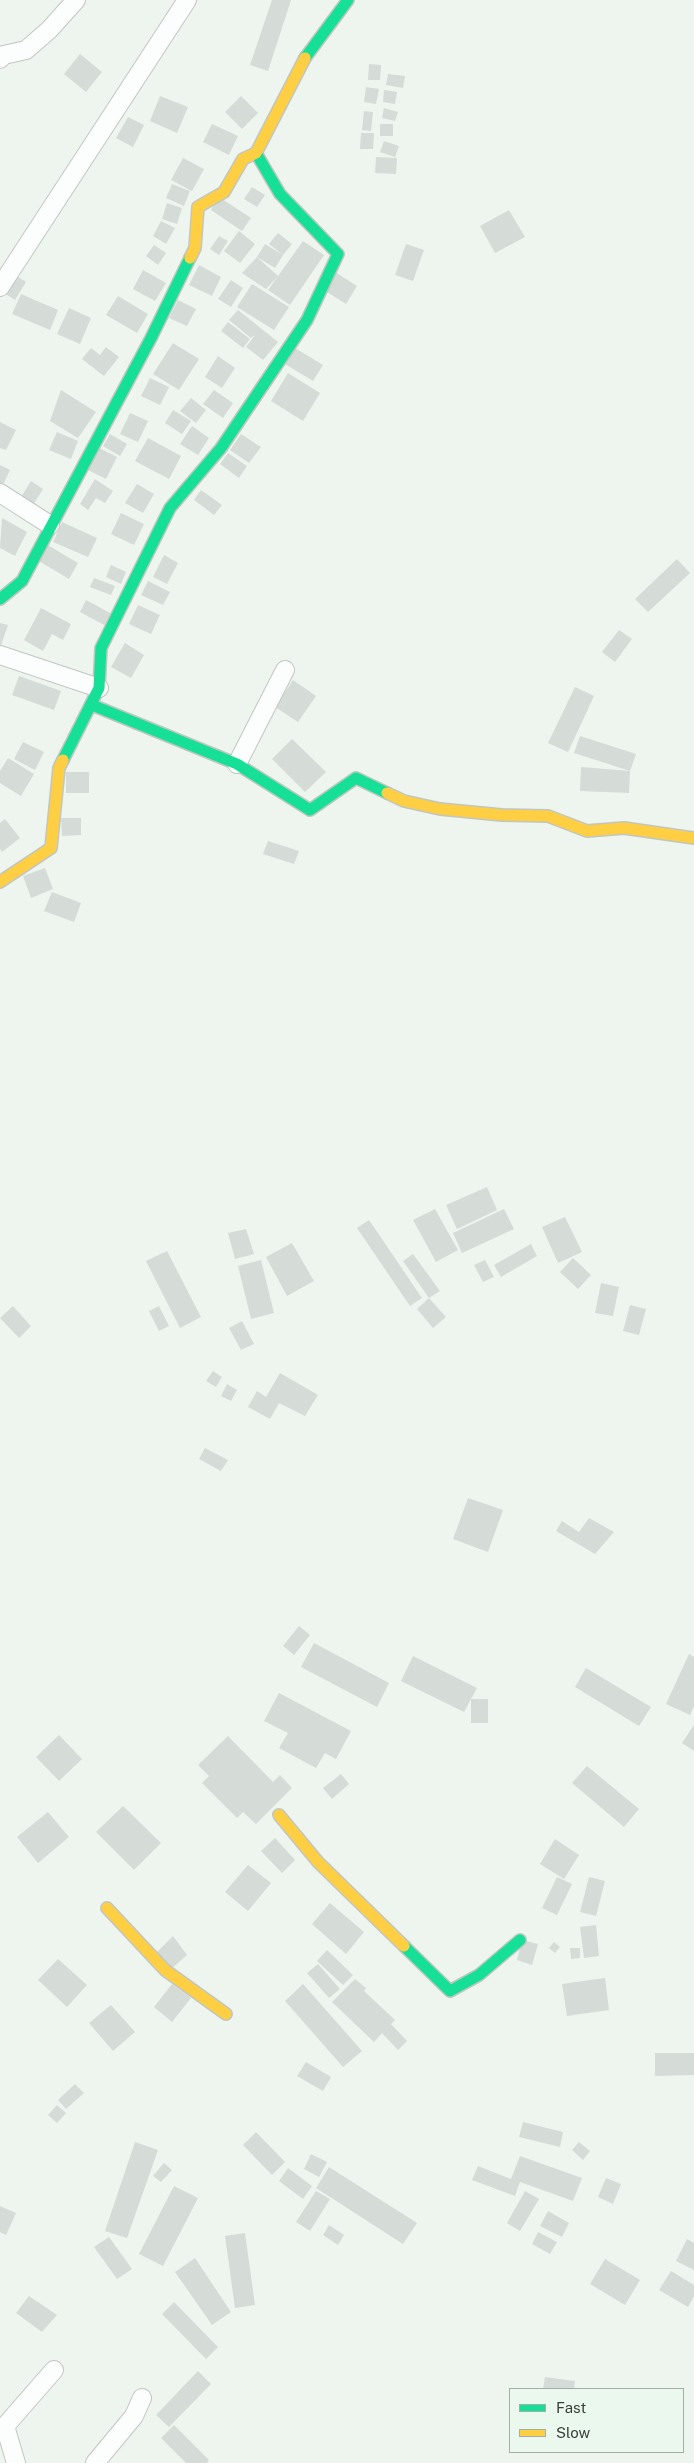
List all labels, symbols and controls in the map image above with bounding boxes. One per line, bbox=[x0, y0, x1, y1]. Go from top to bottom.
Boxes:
legend bbox=[509, 2388, 684, 2453]
text: Fast bbox=[556, 2399, 586, 2416]
text: Slow bbox=[556, 2424, 590, 2441]

